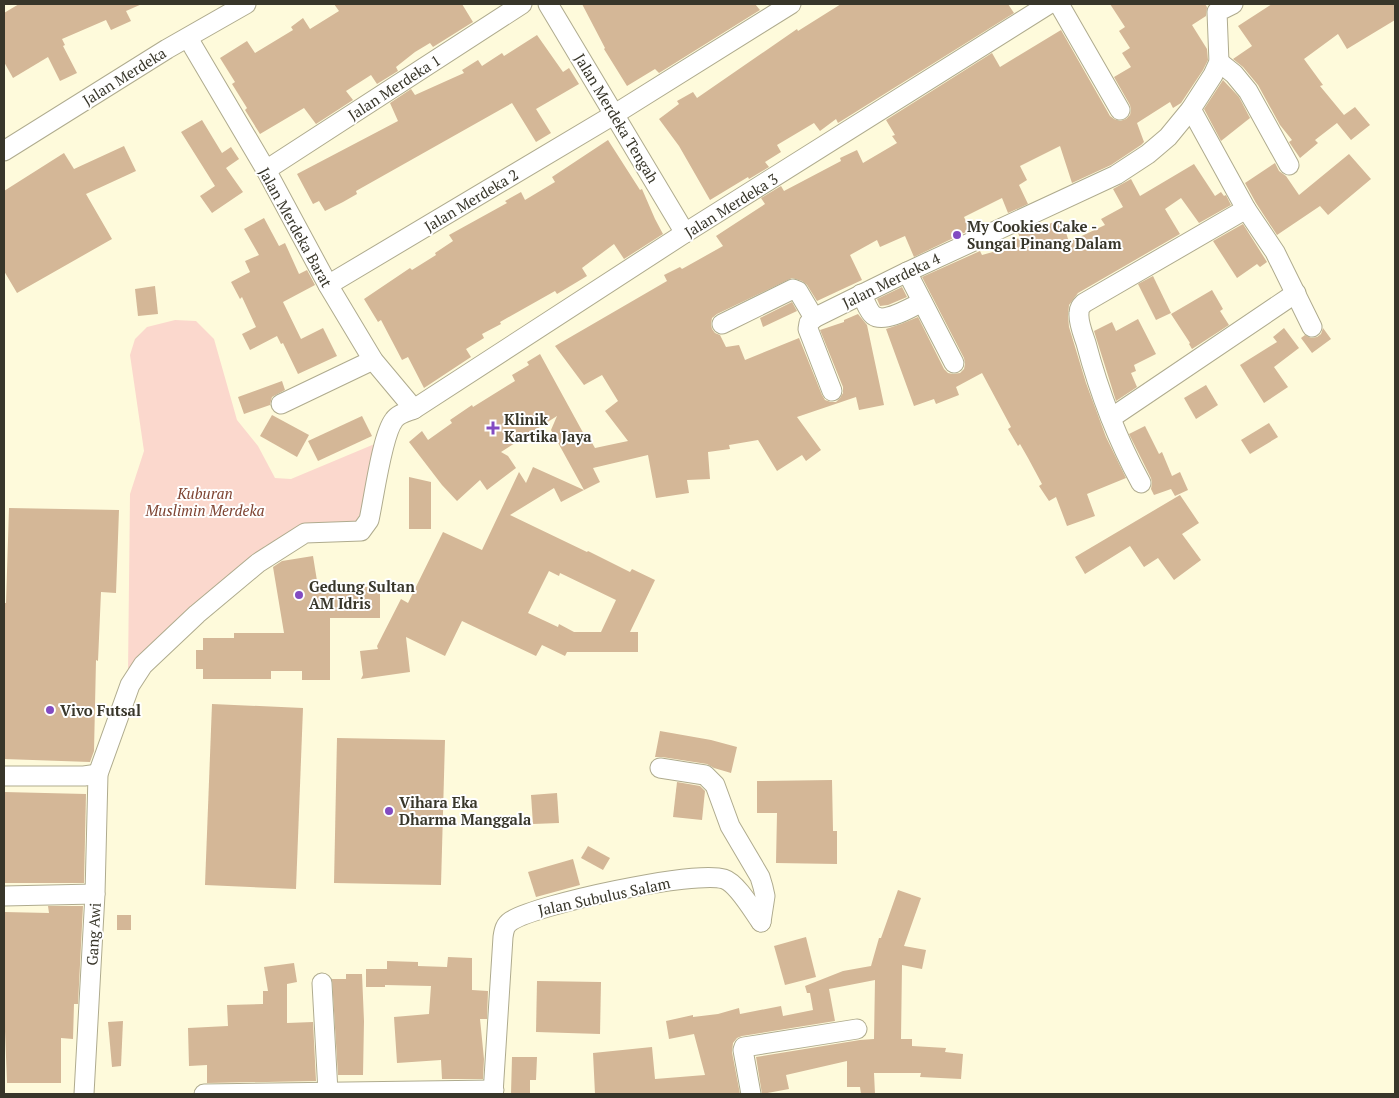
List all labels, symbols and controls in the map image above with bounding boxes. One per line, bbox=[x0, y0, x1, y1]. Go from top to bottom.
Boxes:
street label: Jalan Merdeka bbox=[78, 42, 170, 110]
street label: Jalan Merdeka 1 bbox=[344, 50, 444, 124]
street label: Jalan Merdeka Tengah bbox=[570, 50, 664, 187]
street label: Jalan Merdeka Barat bbox=[255, 163, 337, 291]
street label: Jalan Merdeka 2 bbox=[420, 164, 522, 236]
street label: Jalan Merdeka 3 bbox=[681, 168, 781, 242]
place label: My Cookies Cake - Sungai Pinang Dalam bbox=[967, 216, 1122, 253]
marker: My Cookies Cake - Sungai Pinang Dalam bbox=[951, 229, 963, 241]
street label: Jalan Merdeka 4 bbox=[839, 248, 943, 312]
place label: Klinik Kartika Jaya bbox=[504, 409, 592, 446]
marker: Klinik Kartika Jaya bbox=[486, 421, 500, 435]
park label: Kuburan Muslimin Merdeka bbox=[145, 483, 264, 520]
place label: Gedung Sultan AM Idris bbox=[309, 576, 415, 613]
marker: Gedung Sultan AM Idris bbox=[293, 589, 305, 601]
place label: Vivo Futsal bbox=[60, 700, 141, 720]
marker: Vivo Futsal bbox=[44, 704, 56, 716]
place label: Vihara Eka Dharma Manggala bbox=[399, 792, 532, 829]
marker: Vihara Eka Dharma Manggala bbox=[383, 805, 395, 817]
street label: Jalan Subulus Salam bbox=[536, 872, 672, 920]
street label: Gang Awi bbox=[81, 902, 105, 966]

